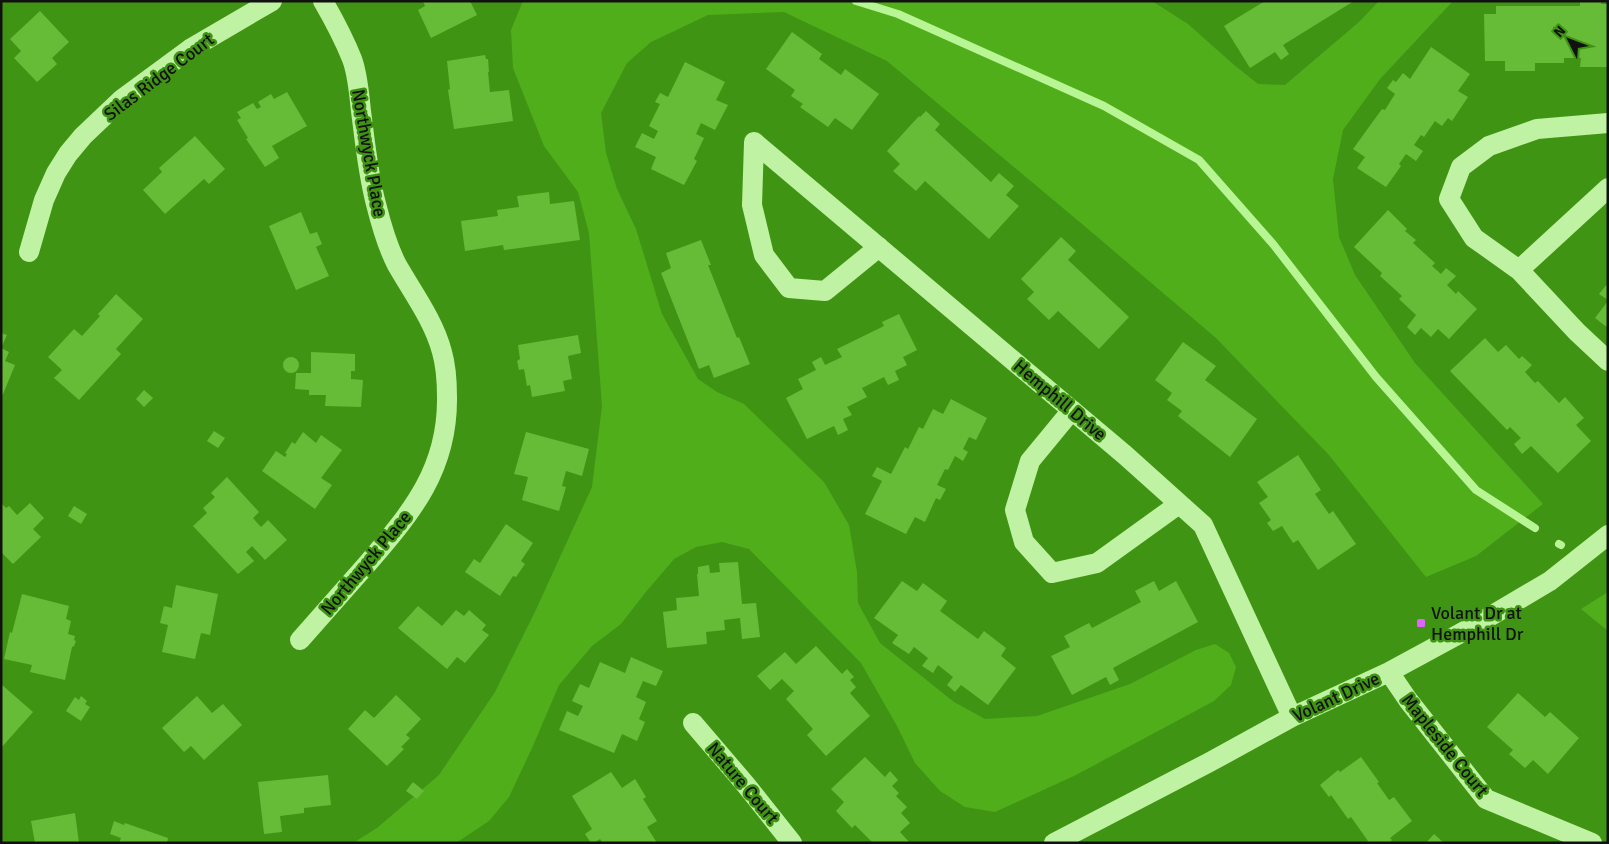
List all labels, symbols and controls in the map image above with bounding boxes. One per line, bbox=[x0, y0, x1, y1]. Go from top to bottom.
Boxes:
north arrow bbox=[1544, 15, 1594, 65]
text: N bbox=[1550, 22, 1569, 41]
street label: Silas Ridge Court bbox=[100, 28, 218, 126]
street label: Northwyck Place bbox=[347, 88, 391, 218]
street label: Hemphill Drive bbox=[1009, 355, 1111, 445]
street label: Northwyck Place bbox=[316, 506, 416, 620]
place label: Volant Dr at Hemphill Dr bbox=[1431, 602, 1524, 645]
marker: Volant Dr at Hemphill Dr bbox=[1415, 617, 1427, 629]
street label: Volant Drive bbox=[1289, 667, 1383, 727]
street label: Mapleside Court bbox=[1397, 689, 1493, 801]
street label: Nature Court bbox=[702, 738, 784, 828]

